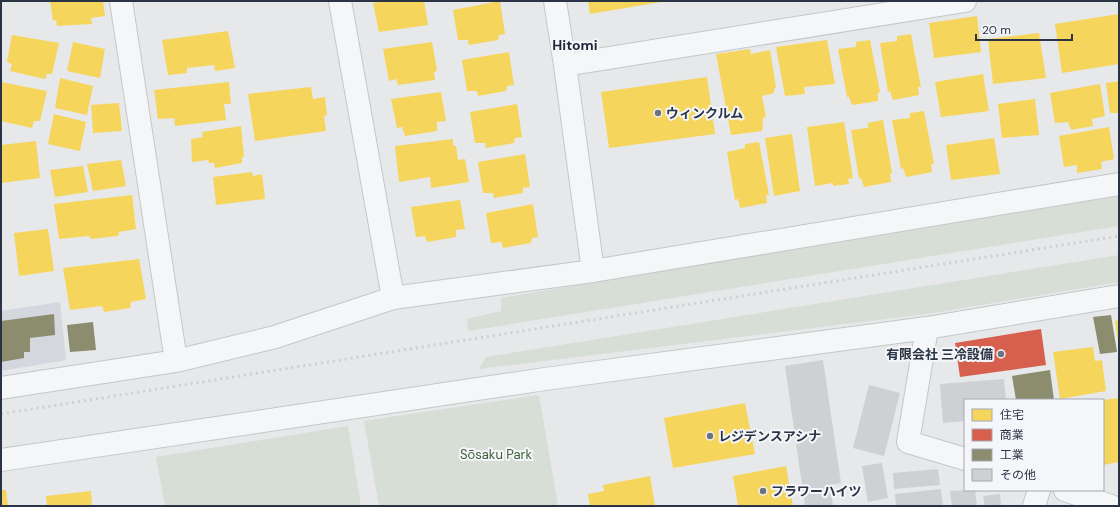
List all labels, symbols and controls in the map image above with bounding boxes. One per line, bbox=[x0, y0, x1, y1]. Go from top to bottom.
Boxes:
scale bar bbox=[976, 16, 1072, 42]
text: 20 m bbox=[982, 22, 1011, 38]
district label: Hitomi bbox=[552, 36, 598, 54]
place label: ウィンクルム bbox=[666, 105, 743, 122]
marker: ウィンクルム bbox=[653, 108, 663, 118]
place label: 有限会社 三冷設備 bbox=[886, 346, 993, 363]
marker: 有限会社 三冷設備 bbox=[996, 349, 1006, 359]
legend bbox=[964, 399, 1104, 491]
text: 住宅 bbox=[1000, 407, 1024, 423]
text: 商業 bbox=[1000, 427, 1024, 443]
place label: レジデンスアシナ bbox=[718, 428, 821, 445]
marker: レジデンスアシナ bbox=[705, 431, 715, 441]
park label: Sōsaku Park bbox=[460, 446, 532, 463]
text: 工業 bbox=[1000, 447, 1024, 463]
text: その他 bbox=[1000, 467, 1036, 483]
place label: フラワーハイツ bbox=[771, 483, 861, 500]
marker: フラワーハイツ bbox=[758, 486, 768, 496]

